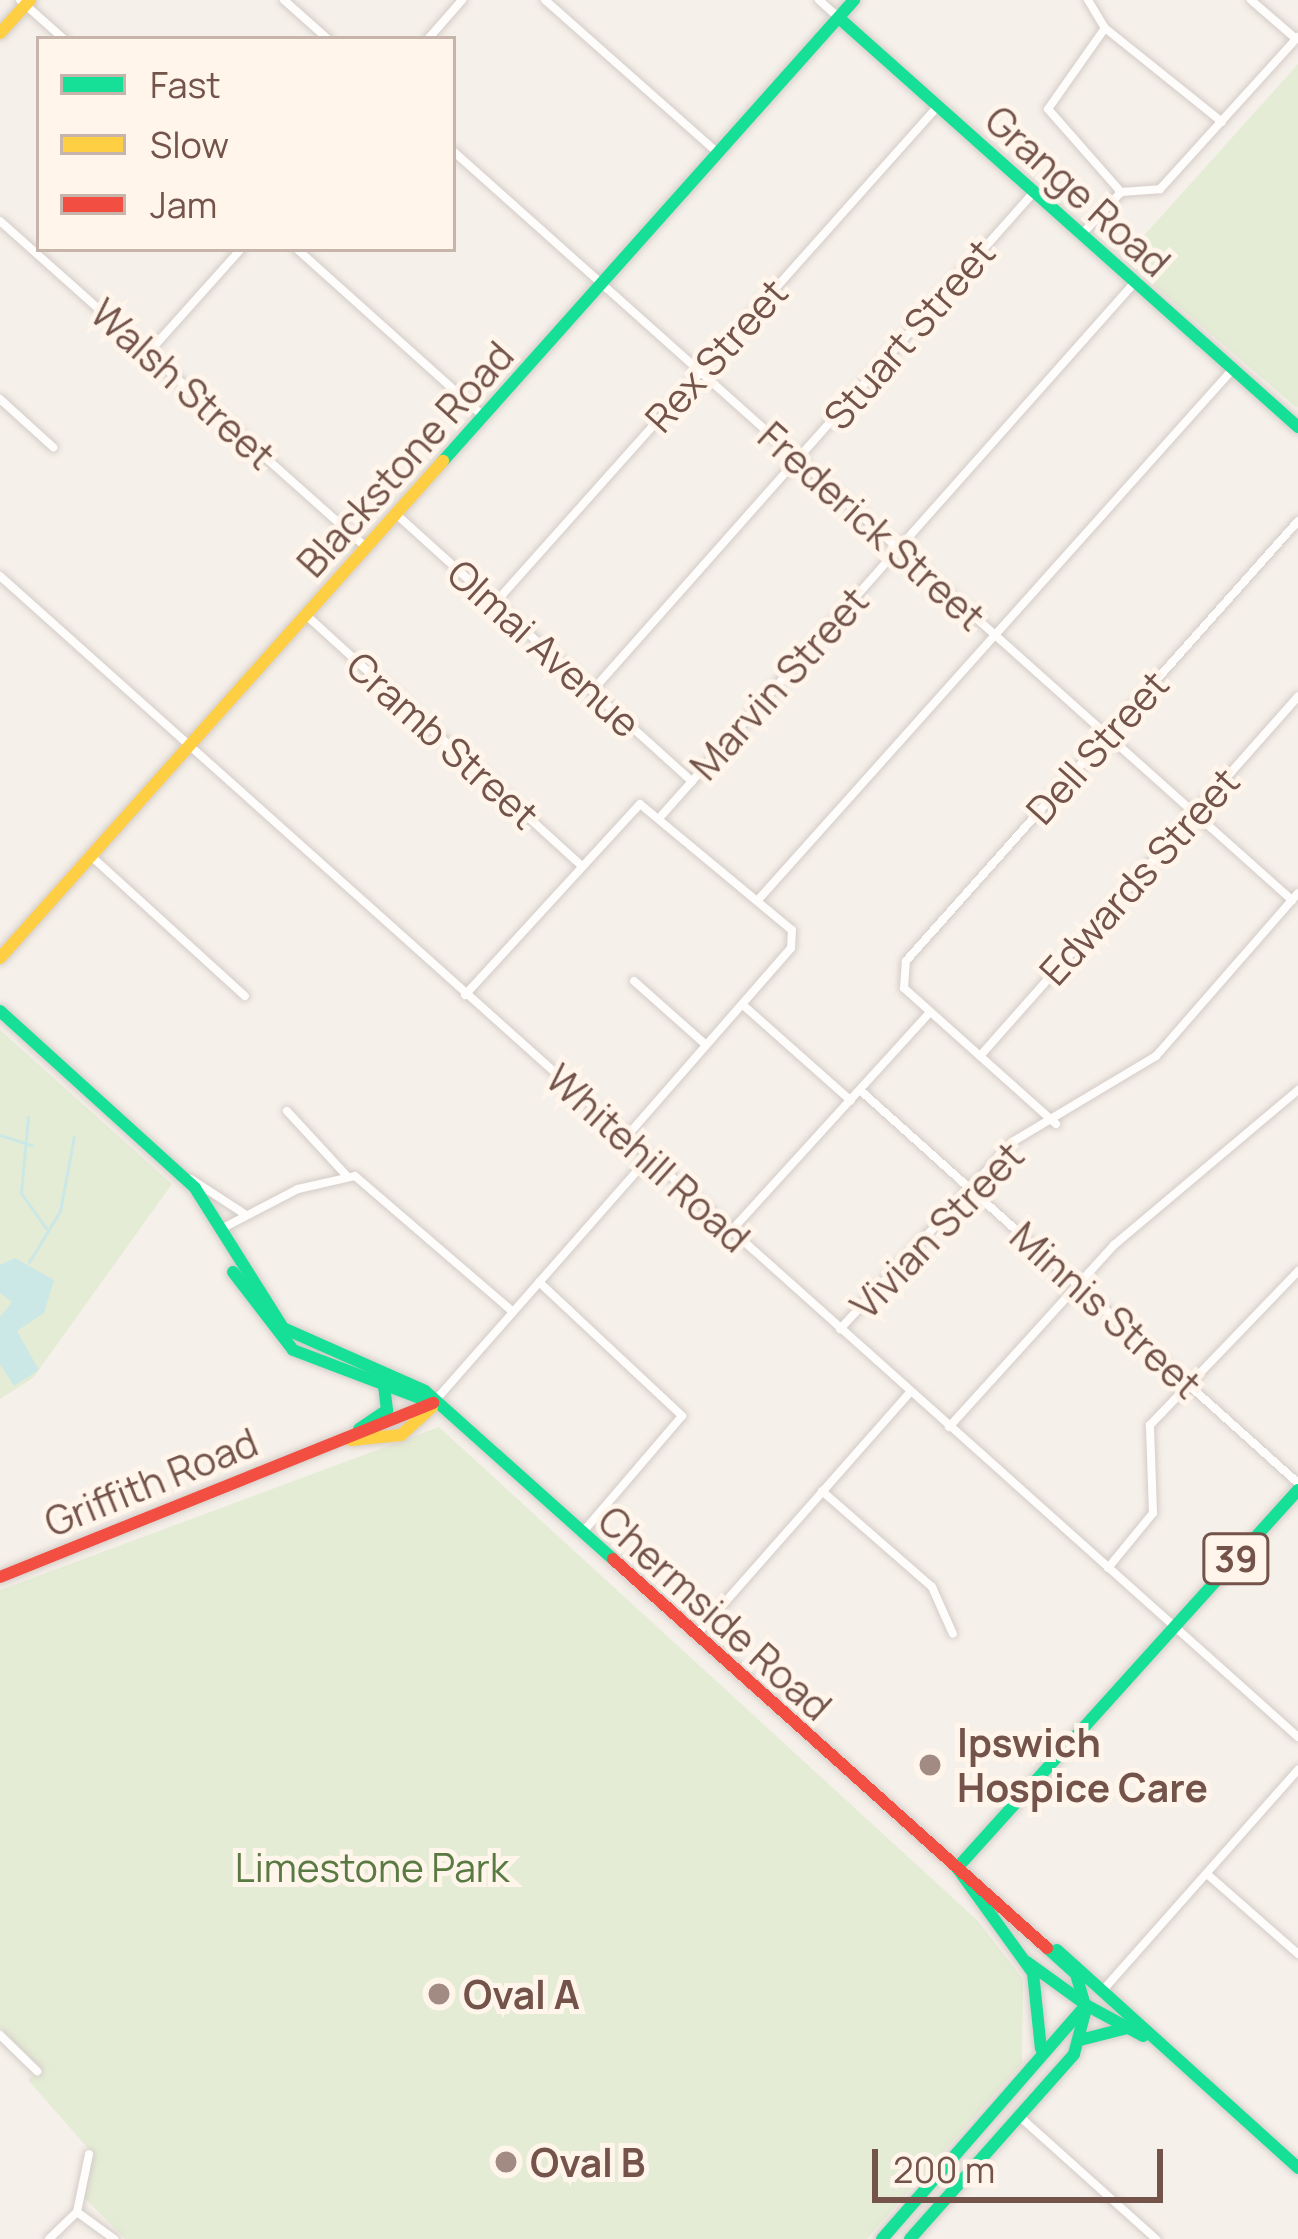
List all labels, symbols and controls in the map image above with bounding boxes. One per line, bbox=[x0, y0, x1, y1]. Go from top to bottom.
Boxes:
legend bbox=[36, 36, 456, 252]
text: Fast bbox=[150, 60, 221, 109]
street label: Grange Road bbox=[976, 96, 1180, 286]
text: Slow bbox=[150, 120, 229, 169]
text: Jam bbox=[150, 180, 217, 229]
street label: Stuart Street bbox=[814, 229, 1004, 439]
street label: Rex Street bbox=[635, 269, 797, 441]
street label: Walsh Street bbox=[81, 289, 285, 479]
street label: Blackstone Road bbox=[287, 332, 523, 586]
street label: Frederick Street bbox=[749, 412, 995, 640]
street label: Olmai Avenue bbox=[438, 549, 650, 747]
street label: Marvin Street bbox=[680, 577, 878, 789]
street label: Cramb Street bbox=[338, 642, 548, 838]
street label: Dell Street bbox=[1016, 661, 1178, 833]
street label: Edwards Street bbox=[1029, 758, 1249, 994]
street label: Whitehill Road bbox=[537, 1055, 759, 1261]
street label: Vivian Street bbox=[841, 1132, 1033, 1328]
street label: Minnis Street bbox=[1001, 1212, 1211, 1408]
street label: Griffith Road bbox=[38, 1418, 264, 1546]
street label: Chermside Road bbox=[589, 1496, 841, 1730]
road number: 39 bbox=[1200, 1529, 1272, 1589]
place label: Ipswich Hospice Care bbox=[957, 1720, 1208, 1811]
marker: Ipswich Hospice Care bbox=[914, 1749, 946, 1781]
park label: Limestone Park bbox=[235, 1844, 509, 1890]
place label: Oval A bbox=[463, 1971, 580, 2017]
marker: Oval A bbox=[426, 1981, 452, 2007]
scale bar bbox=[878, 2125, 1169, 2199]
place label: Oval B bbox=[530, 2139, 645, 2185]
text: 200 m bbox=[893, 2145, 995, 2194]
marker: Oval B bbox=[493, 2149, 519, 2175]

